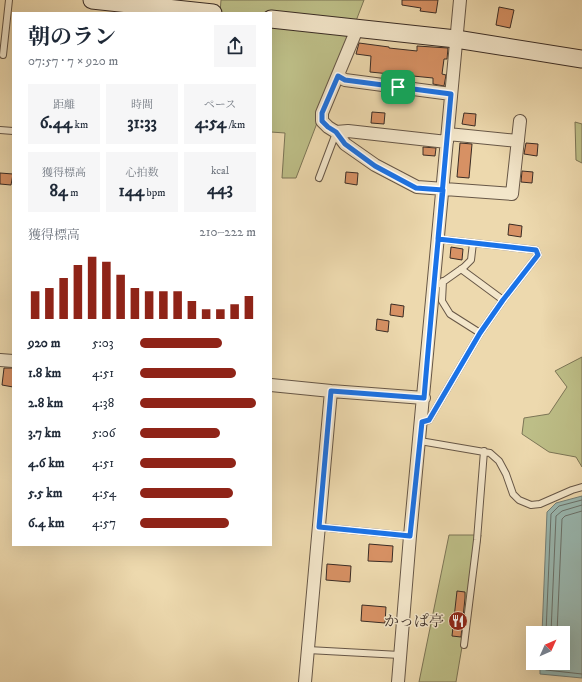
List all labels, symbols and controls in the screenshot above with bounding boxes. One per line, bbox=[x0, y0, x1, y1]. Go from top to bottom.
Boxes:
text: 朝のラン bbox=[28, 24, 116, 51]
button: share bbox=[214, 25, 256, 67]
text: 07:57 · 7 × 920 m bbox=[28, 53, 118, 69]
pin bbox=[381, 70, 415, 104]
icon: arrive bbox=[387, 76, 409, 98]
text: 距離 bbox=[53, 98, 75, 112]
text: 時間 bbox=[131, 98, 153, 112]
text: ペース bbox=[204, 98, 236, 112]
text: 6.44 bbox=[40, 112, 72, 134]
text: 31:33 bbox=[127, 112, 157, 134]
text: 4:54 bbox=[195, 112, 226, 134]
text: km bbox=[72, 118, 88, 132]
text: /km bbox=[226, 118, 245, 132]
text: kcal bbox=[211, 164, 229, 178]
text: 獲得標高 bbox=[42, 166, 86, 180]
text: 心拍数 bbox=[126, 166, 159, 180]
text: 443 bbox=[207, 178, 233, 200]
text: 84 bbox=[50, 180, 68, 202]
text: 144 bbox=[118, 180, 144, 202]
text: m bbox=[68, 186, 78, 200]
text: bpm bbox=[144, 186, 166, 200]
text: 210–222 m bbox=[199, 224, 256, 240]
text: 獲得標高 bbox=[28, 227, 80, 243]
text: 920 m bbox=[28, 335, 60, 351]
text: 5:03 bbox=[92, 335, 114, 351]
text: 1.8 km bbox=[28, 365, 61, 381]
text: 4:51 bbox=[92, 365, 114, 381]
text: 2.8 km bbox=[28, 395, 63, 411]
text: 4:38 bbox=[92, 395, 114, 411]
text: 3.7 km bbox=[28, 425, 61, 441]
text: 5:06 bbox=[92, 425, 116, 441]
text: 4.6 km bbox=[28, 455, 65, 471]
text: 4:51 bbox=[92, 455, 114, 471]
text: 5.5 km bbox=[28, 485, 62, 501]
text: 4:54 bbox=[92, 485, 116, 501]
text: 6.4 km bbox=[28, 515, 64, 531]
text: 4:57 bbox=[92, 515, 116, 531]
restaurant icon: かっぱ亭 bbox=[447, 610, 469, 632]
place label: かっぱ亭 bbox=[384, 612, 444, 631]
north arrow bbox=[526, 626, 570, 670]
map controls bbox=[526, 626, 570, 670]

